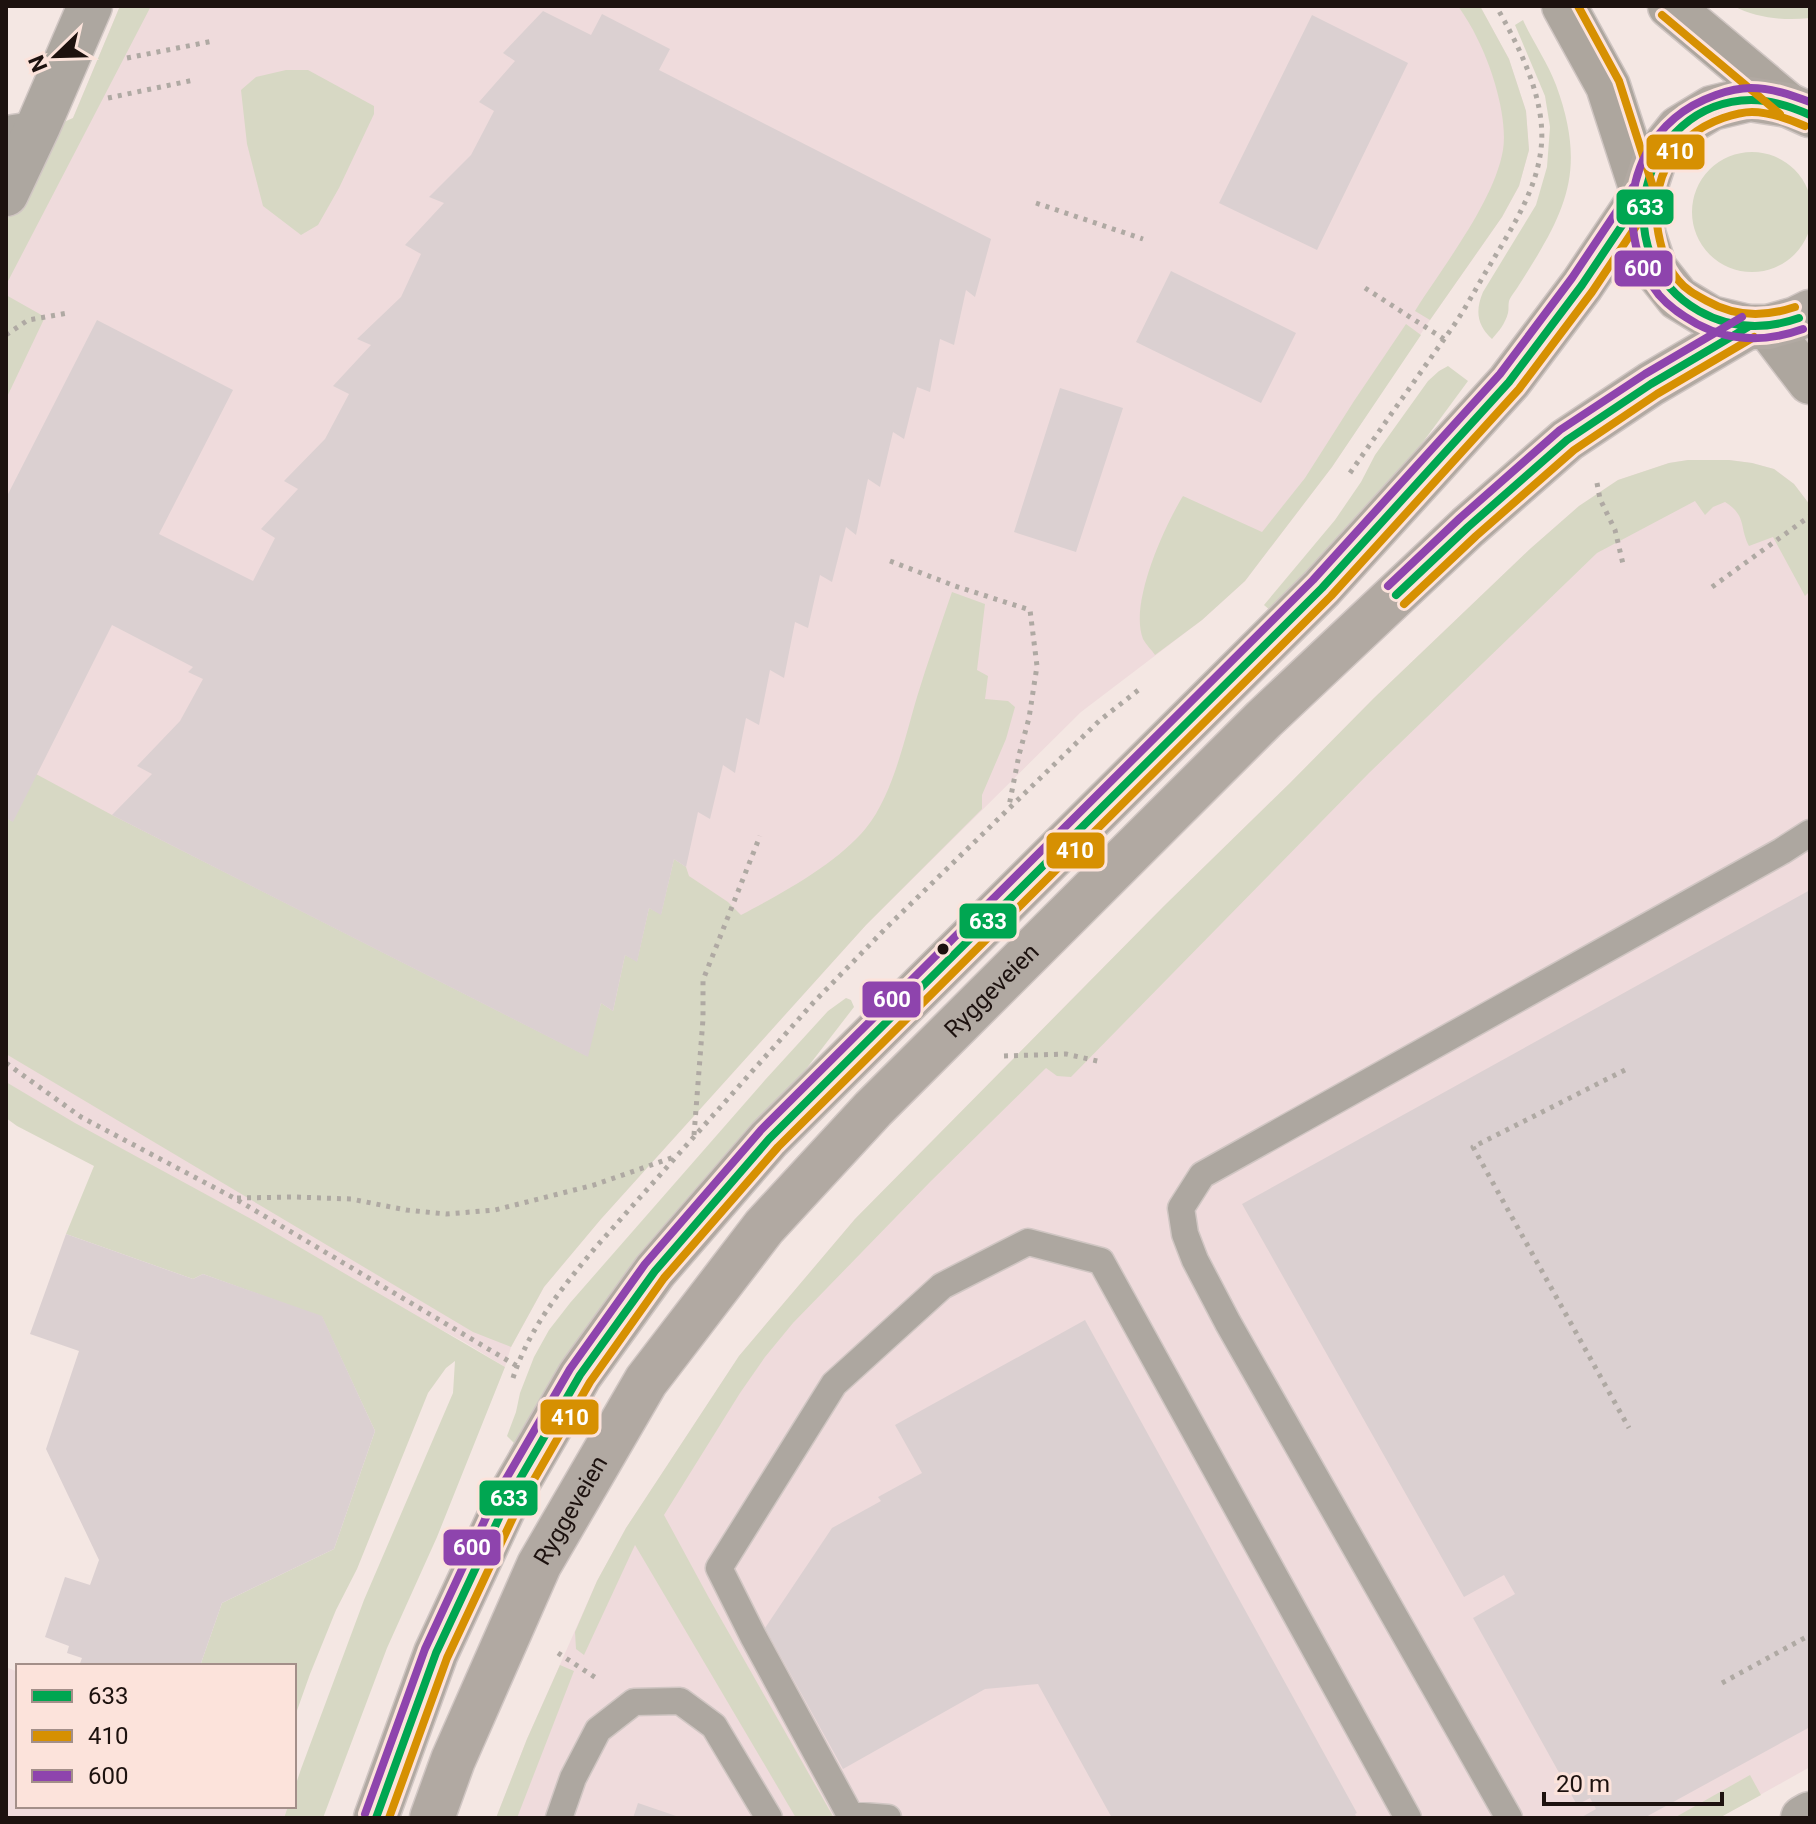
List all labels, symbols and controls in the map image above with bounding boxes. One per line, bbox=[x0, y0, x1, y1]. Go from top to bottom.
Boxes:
north arrow bbox=[16, 16, 96, 96]
text: N bbox=[24, 52, 53, 76]
line badge: 410 bbox=[1645, 133, 1706, 171]
text: 410 bbox=[1656, 139, 1694, 164]
line badge: 633 bbox=[1615, 188, 1675, 226]
text: 633 bbox=[1626, 195, 1664, 220]
line badge: 600 bbox=[1613, 249, 1674, 288]
text: 600 bbox=[1624, 256, 1662, 281]
line badge: 410 bbox=[1045, 831, 1106, 870]
text: 410 bbox=[1056, 838, 1094, 863]
line badge: 633 bbox=[958, 902, 1018, 940]
text: 633 bbox=[969, 909, 1007, 934]
street label: Ryggeveien bbox=[939, 938, 1045, 1043]
unlabelled marker bbox=[935, 941, 951, 957]
line badge: 600 bbox=[861, 980, 922, 1019]
text: 600 bbox=[873, 987, 911, 1012]
line badge: 410 bbox=[539, 1398, 600, 1436]
text: 410 bbox=[551, 1405, 589, 1430]
street label: Ryggeveien bbox=[528, 1451, 613, 1570]
line badge: 633 bbox=[478, 1479, 539, 1517]
text: 633 bbox=[490, 1486, 528, 1511]
line badge: 600 bbox=[442, 1528, 502, 1567]
text: 600 bbox=[453, 1535, 491, 1560]
legend bbox=[16, 1664, 296, 1808]
text: 633 bbox=[88, 1682, 128, 1710]
text: 410 bbox=[88, 1722, 128, 1750]
scale bar bbox=[1544, 1756, 1722, 1806]
text: 600 bbox=[88, 1762, 128, 1790]
text: 20 m bbox=[1556, 1770, 1610, 1798]

